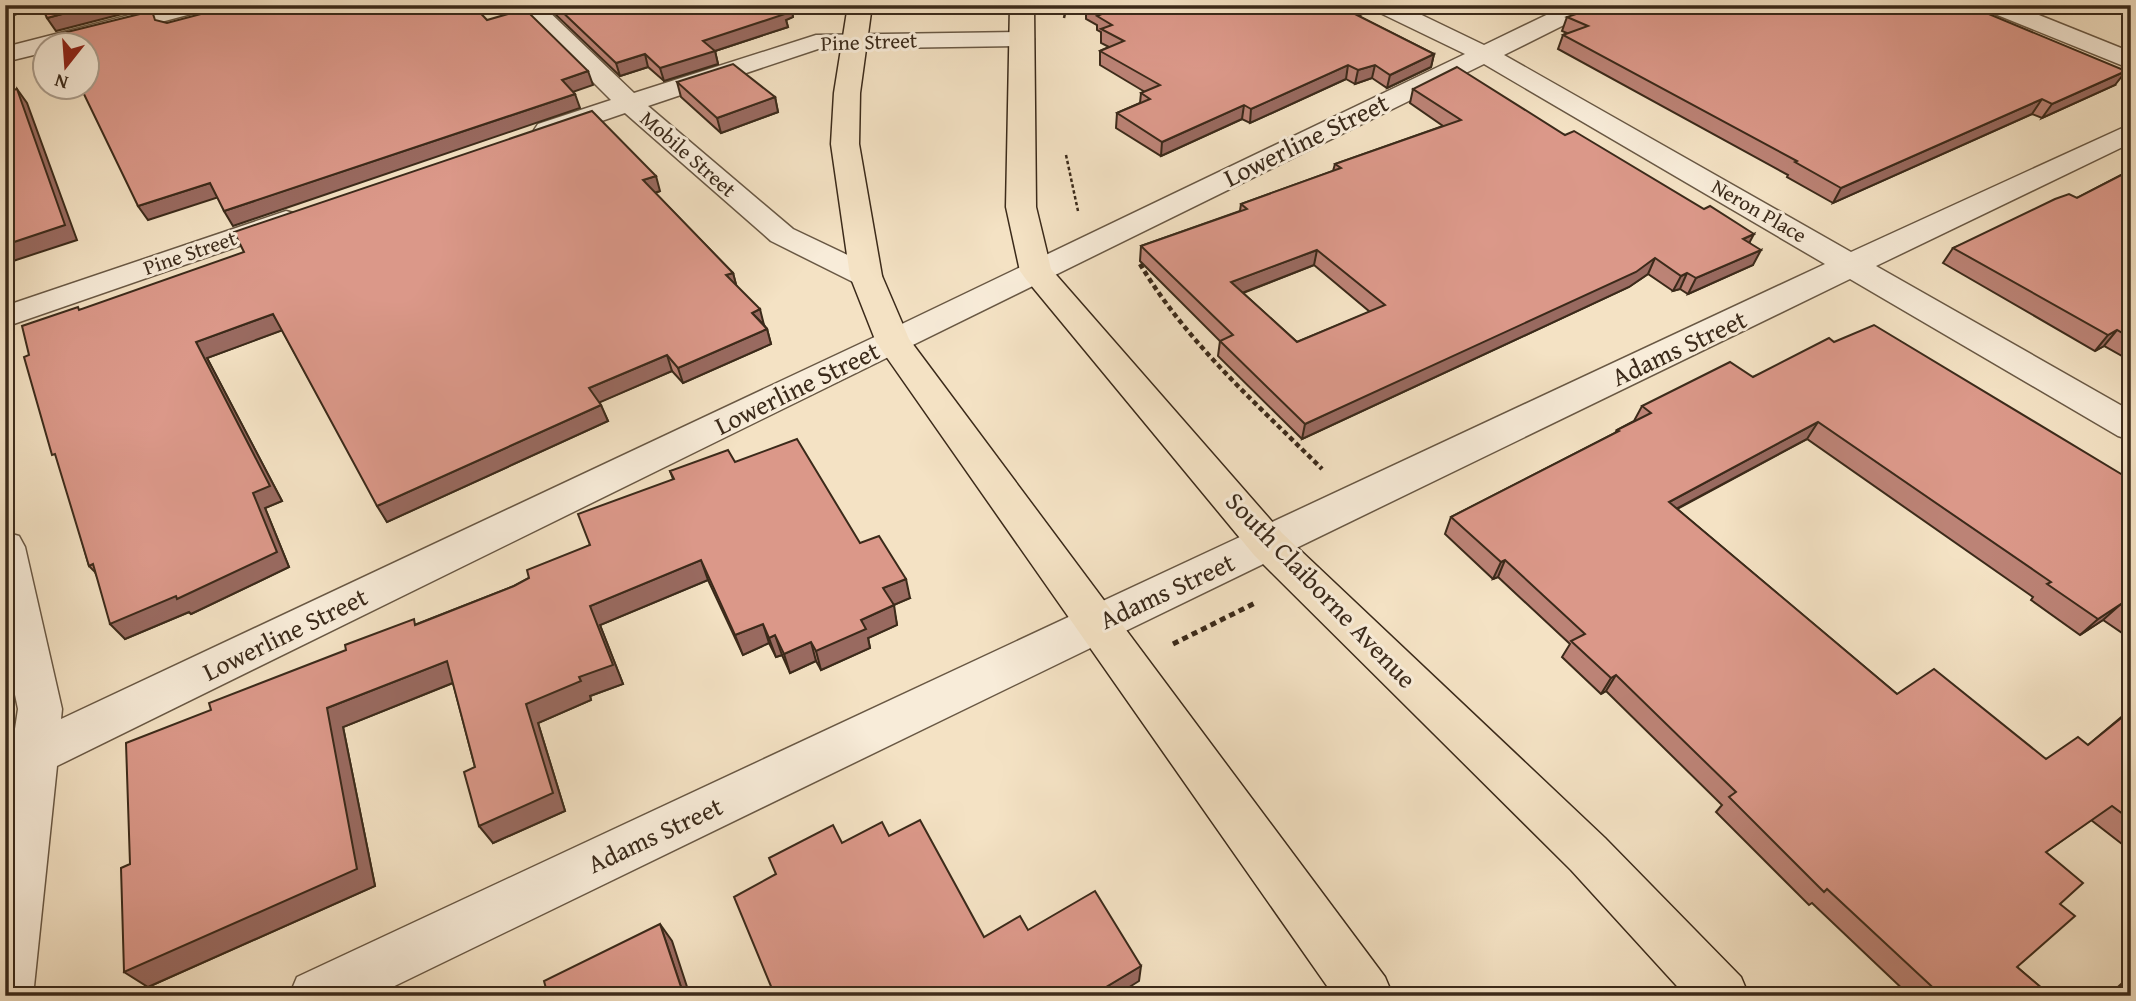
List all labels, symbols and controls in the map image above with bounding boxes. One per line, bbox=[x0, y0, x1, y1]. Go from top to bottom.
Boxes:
street label: Pine Street bbox=[820, 24, 918, 59]
north arrow bbox=[32, 32, 102, 102]
text: N bbox=[51, 67, 71, 98]
street label: Lowerline Street bbox=[1217, 83, 1395, 196]
street label: Mobile Street bbox=[634, 103, 744, 204]
street label: Neron Place bbox=[1706, 171, 1813, 250]
street label: Pine Street bbox=[139, 222, 241, 283]
street label: Adams Street bbox=[1605, 299, 1753, 396]
street label: Lowerline Street bbox=[708, 331, 886, 444]
street label: South Claiborne Avenue bbox=[1217, 482, 1426, 697]
street label: Adams Street bbox=[1093, 542, 1241, 639]
street label: Lowerline Street bbox=[196, 577, 374, 690]
street label: Adams Street bbox=[581, 786, 729, 883]

